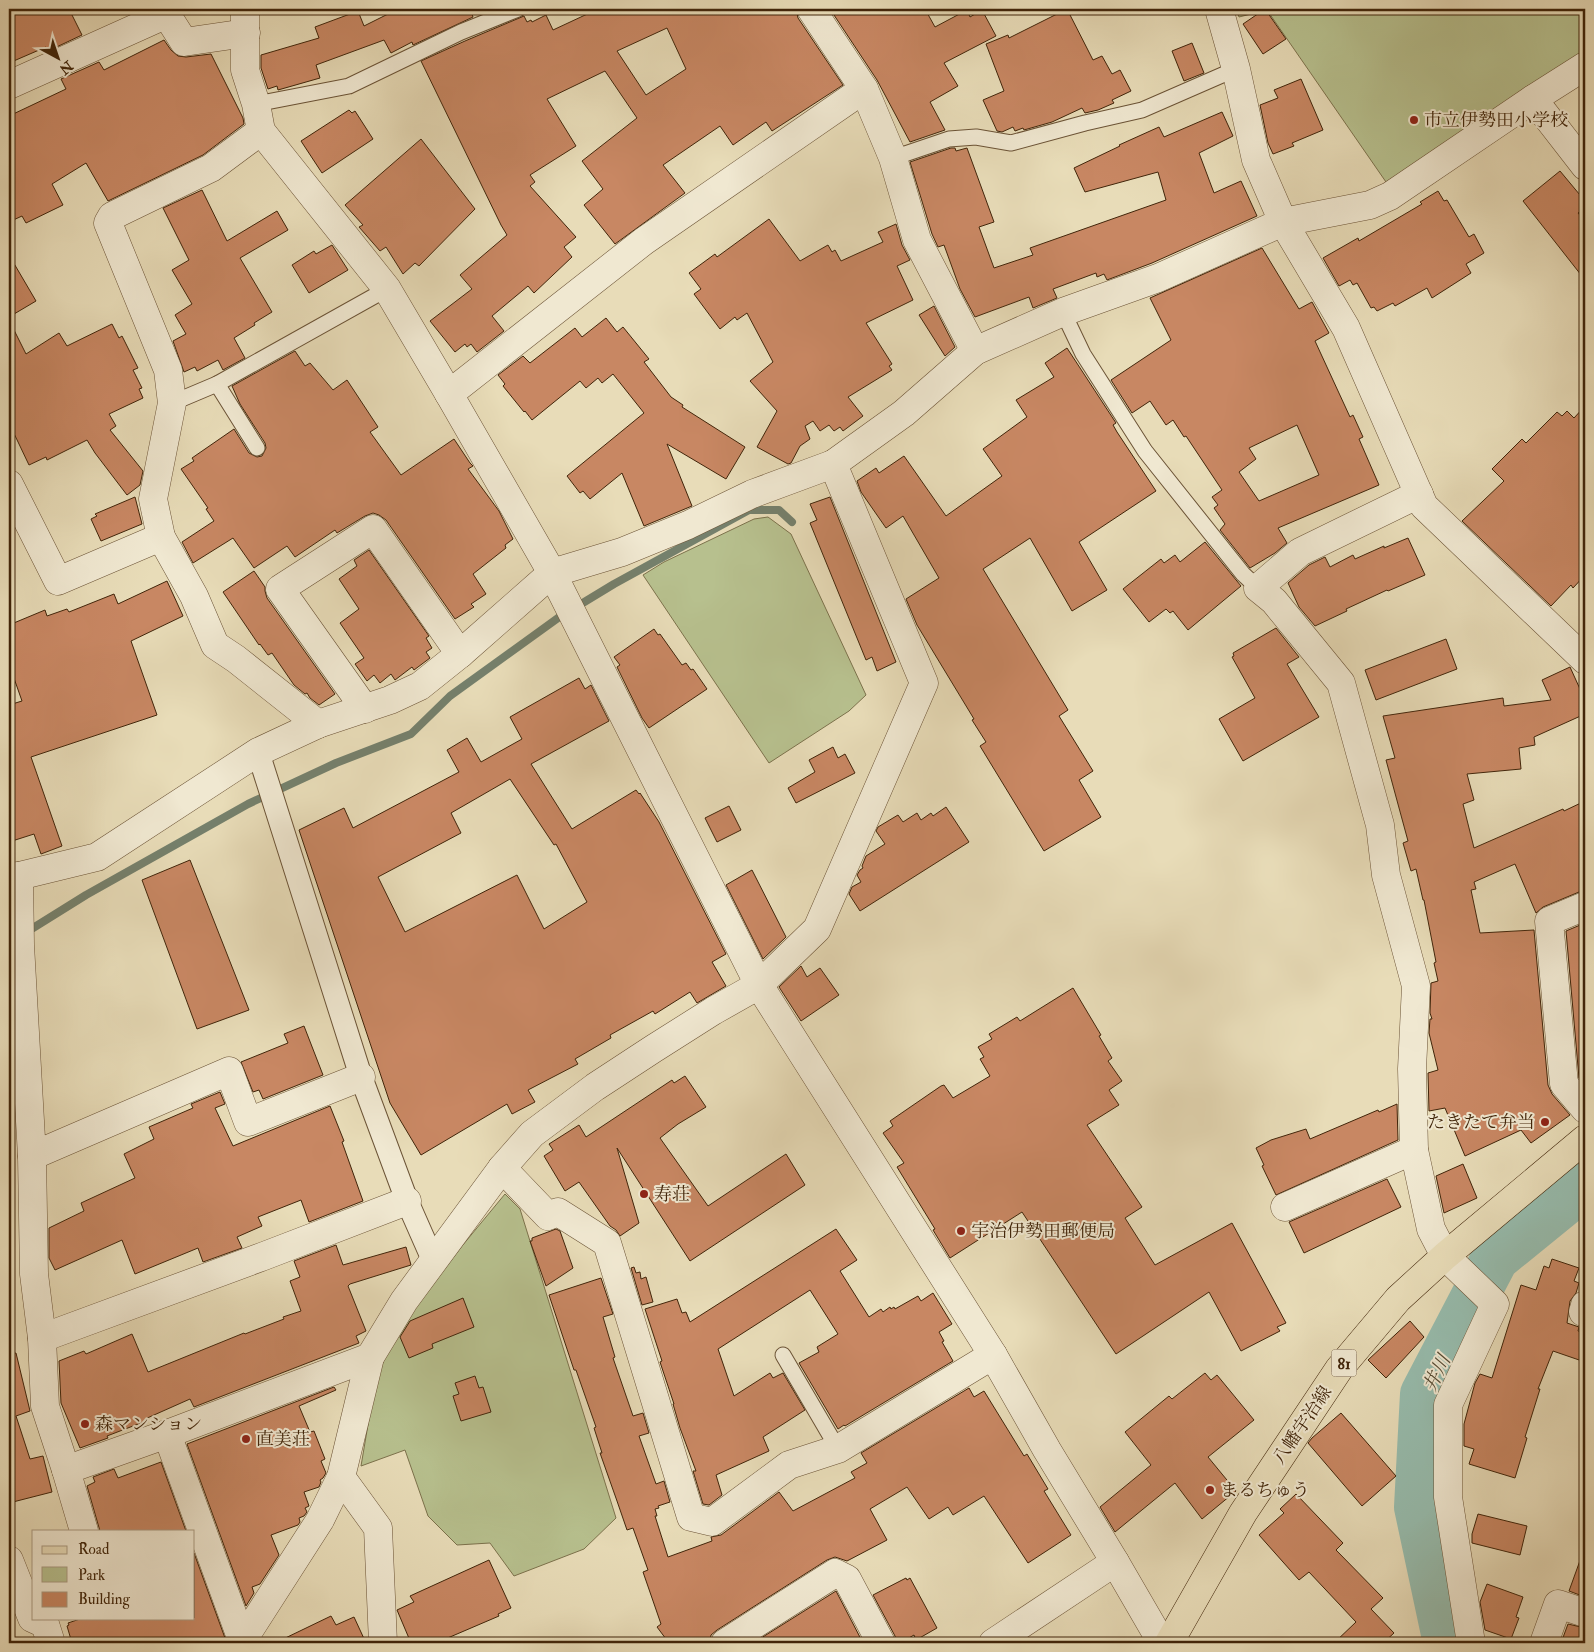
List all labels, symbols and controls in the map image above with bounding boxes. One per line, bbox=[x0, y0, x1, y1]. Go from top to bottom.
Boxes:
north arrow bbox=[32, 32, 82, 82]
text: N bbox=[55, 56, 77, 78]
place label: 市立伊勢田小学校 bbox=[1424, 109, 1568, 132]
marker: 市立伊勢田小学校 bbox=[1408, 114, 1420, 126]
place label: たきたて弁当 bbox=[1427, 1111, 1535, 1134]
marker: たきたて弁当 bbox=[1539, 1116, 1551, 1128]
place label: 寿荘 bbox=[654, 1183, 690, 1206]
marker: 寿荘 bbox=[638, 1188, 650, 1200]
place label: 宇治伊勢田郵便局 bbox=[971, 1220, 1115, 1243]
marker: 宇治伊勢田郵便局 bbox=[955, 1225, 967, 1237]
water label: 井川 bbox=[1418, 1349, 1457, 1396]
road number: 81 bbox=[1332, 1350, 1356, 1376]
street label: 八幡宇治線 bbox=[1268, 1382, 1337, 1469]
place label: 森マンション bbox=[95, 1413, 202, 1436]
marker: 森マンション bbox=[79, 1418, 91, 1430]
place label: 直美荘 bbox=[256, 1428, 310, 1451]
marker: 直美荘 bbox=[240, 1433, 252, 1445]
place label: まるちゅう bbox=[1220, 1479, 1310, 1502]
marker: まるちゅう bbox=[1204, 1484, 1216, 1496]
legend bbox=[32, 1530, 195, 1620]
text: Road bbox=[78, 1540, 110, 1559]
text: Park bbox=[78, 1566, 105, 1585]
text: Building bbox=[78, 1590, 130, 1609]

